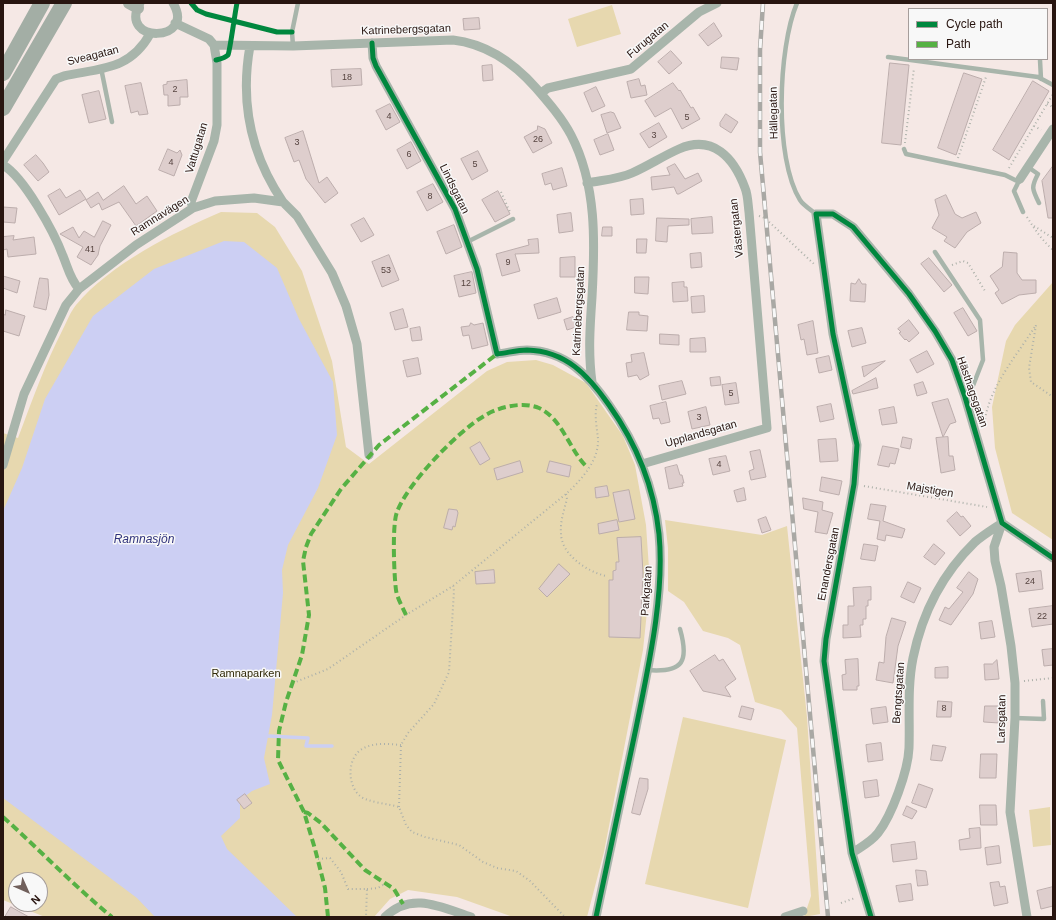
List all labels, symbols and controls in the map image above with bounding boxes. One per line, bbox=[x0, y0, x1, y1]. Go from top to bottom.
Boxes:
legend bbox=[908, 8, 1048, 60]
text: Cycle path bbox=[946, 17, 1003, 31]
street label: Furugatan bbox=[625, 19, 671, 61]
street label: Katrinebergsgatan bbox=[361, 22, 451, 38]
text: Path bbox=[946, 37, 971, 51]
street label: Sveagatan bbox=[66, 43, 120, 69]
house number: 18 bbox=[342, 73, 352, 83]
house number: 2 bbox=[172, 85, 178, 95]
street label: Hällegatan bbox=[767, 87, 781, 139]
house number: 4 bbox=[386, 112, 392, 122]
house number: 5 bbox=[684, 113, 690, 123]
street label: Vattugatan bbox=[183, 121, 211, 175]
house number: 3 bbox=[651, 131, 657, 141]
house number: 26 bbox=[533, 135, 543, 145]
house number: 3 bbox=[294, 138, 300, 148]
house number: 6 bbox=[406, 150, 412, 160]
house number: 4 bbox=[168, 158, 174, 168]
house number: 5 bbox=[472, 160, 478, 170]
street label: Lindsgatan bbox=[436, 162, 472, 216]
house number: 8 bbox=[427, 192, 433, 202]
street label: Ramnavägen bbox=[129, 193, 191, 239]
street label: Västergatan bbox=[727, 198, 747, 258]
house number: 41 bbox=[85, 245, 95, 255]
house number: 9 bbox=[505, 258, 511, 268]
house number: 53 bbox=[381, 266, 391, 276]
street label: Katrinebergsgatan bbox=[570, 266, 588, 356]
house number: 12 bbox=[461, 279, 471, 289]
street label: Hästhagsgatan bbox=[954, 355, 990, 429]
house number: 5 bbox=[728, 389, 734, 399]
house number: 3 bbox=[696, 413, 702, 423]
street label: Upplandsgatan bbox=[664, 417, 738, 451]
house number: 4 bbox=[716, 460, 722, 470]
street label: Majstigen bbox=[906, 479, 954, 501]
street label: Enandersgatan bbox=[815, 526, 843, 602]
water label: Ramnasjön bbox=[114, 533, 174, 547]
street label: Parkgatan bbox=[639, 566, 655, 616]
house number: 24 bbox=[1025, 577, 1035, 587]
house number: 22 bbox=[1037, 612, 1047, 622]
street label: Bengtsgatan bbox=[890, 662, 908, 724]
park label: Ramnaparken bbox=[211, 667, 281, 681]
street label: Larsgatan bbox=[995, 694, 1009, 744]
house number: 8 bbox=[941, 704, 947, 714]
north arrow bbox=[8, 872, 48, 912]
text: N bbox=[29, 893, 43, 907]

